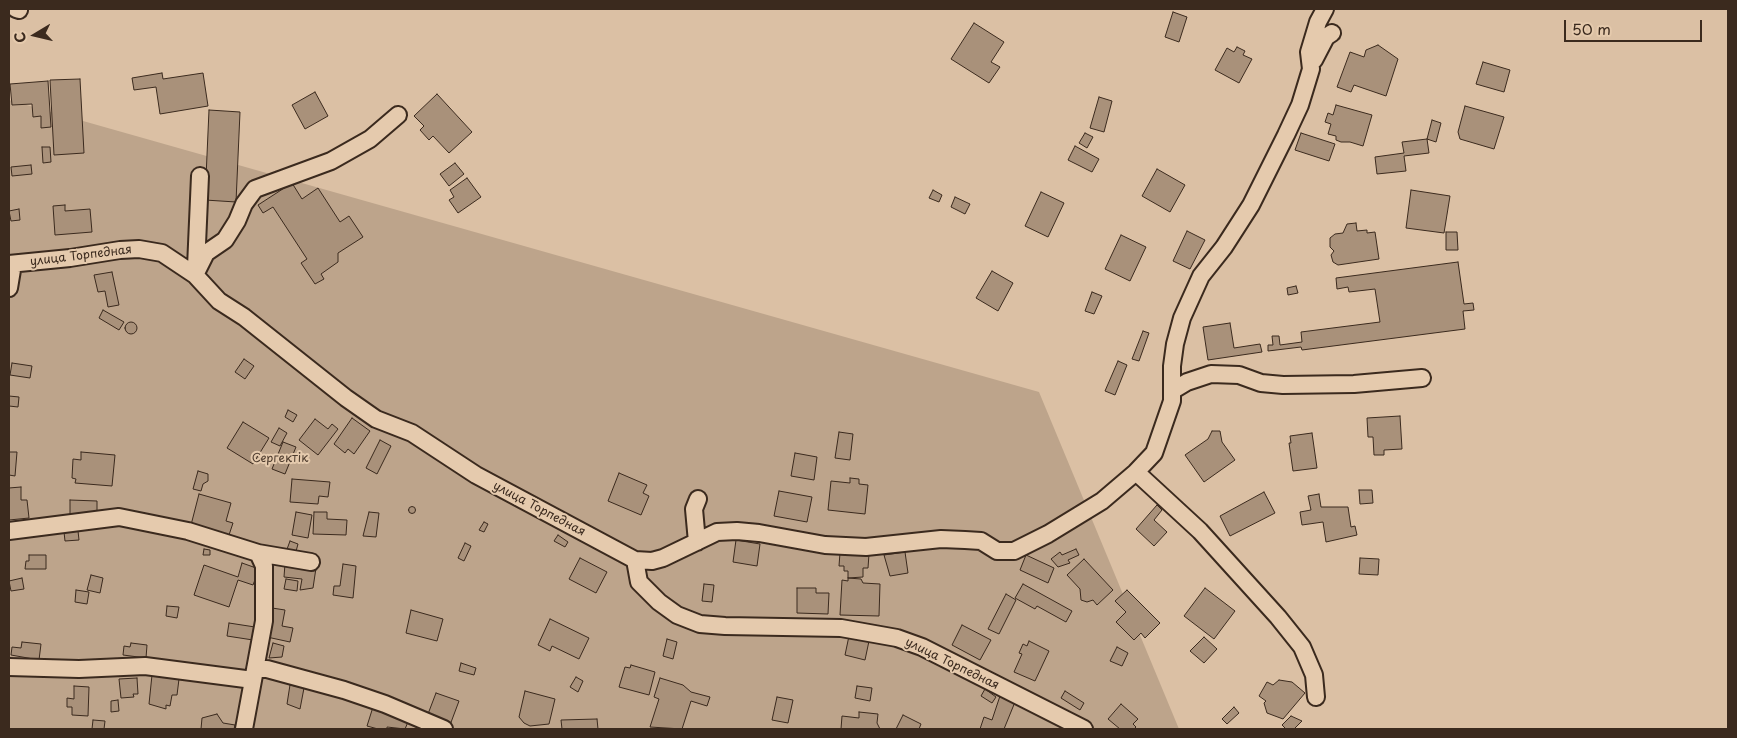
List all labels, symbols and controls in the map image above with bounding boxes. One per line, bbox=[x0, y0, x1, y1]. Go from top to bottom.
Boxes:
north arrow bbox=[10, 10, 60, 60]
scale bar bbox=[1567, 10, 1704, 42]
text: 50 m bbox=[1572, 17, 1611, 40]
text: С bbox=[8, 31, 31, 44]
street label: улица Торпедная bbox=[29, 243, 133, 269]
park label: Сергектік bbox=[252, 452, 308, 466]
street label: улица Торпедная bbox=[490, 479, 588, 539]
street label: улица Торпедная bbox=[903, 635, 1001, 693]

